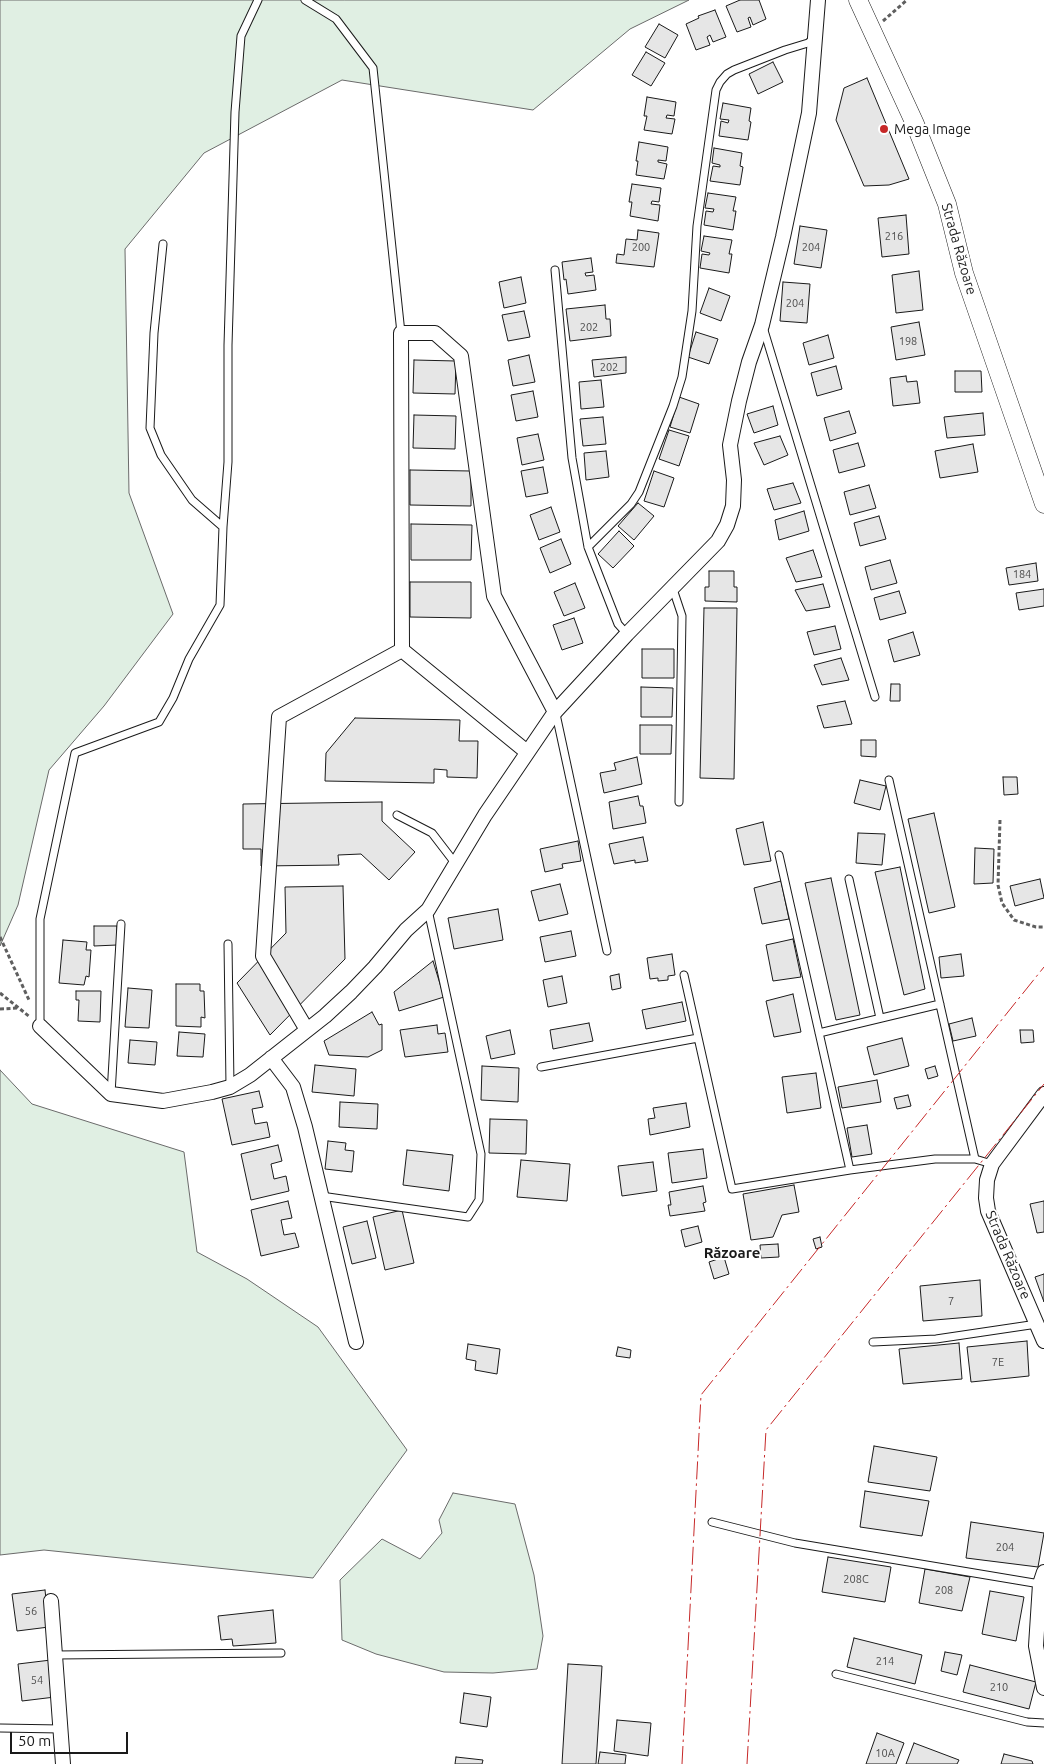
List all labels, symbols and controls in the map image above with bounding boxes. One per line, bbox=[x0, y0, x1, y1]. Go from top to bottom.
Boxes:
place label: Mega Image bbox=[894, 121, 971, 137]
marker: Mega Image bbox=[878, 123, 890, 135]
street label: Strada Răzoare bbox=[938, 201, 980, 297]
house number: 216 bbox=[885, 229, 903, 243]
house number: 200 bbox=[632, 240, 650, 254]
house number: 204 bbox=[802, 240, 820, 254]
house number: 204 bbox=[786, 296, 804, 310]
house number: 202 bbox=[580, 320, 598, 334]
house number: 198 bbox=[899, 334, 917, 348]
house number: 202 bbox=[600, 360, 618, 374]
house number: 184 bbox=[1013, 567, 1031, 581]
street label: Strada Răzoare bbox=[982, 1208, 1034, 1302]
district label: Răzoare bbox=[704, 1244, 760, 1262]
house number: 7 bbox=[948, 1294, 954, 1308]
house number: 7E bbox=[992, 1355, 1004, 1369]
house number: 204 bbox=[996, 1540, 1014, 1554]
house number: 208C bbox=[843, 1572, 869, 1586]
house number: 208 bbox=[935, 1583, 953, 1597]
house number: 56 bbox=[25, 1604, 37, 1618]
house number: 214 bbox=[876, 1654, 894, 1668]
house number: 54 bbox=[31, 1673, 43, 1687]
house number: 210 bbox=[990, 1680, 1008, 1694]
scale bar bbox=[12, 1722, 130, 1754]
text: 50 m bbox=[18, 1732, 51, 1749]
house number: 10A bbox=[875, 1746, 895, 1760]

